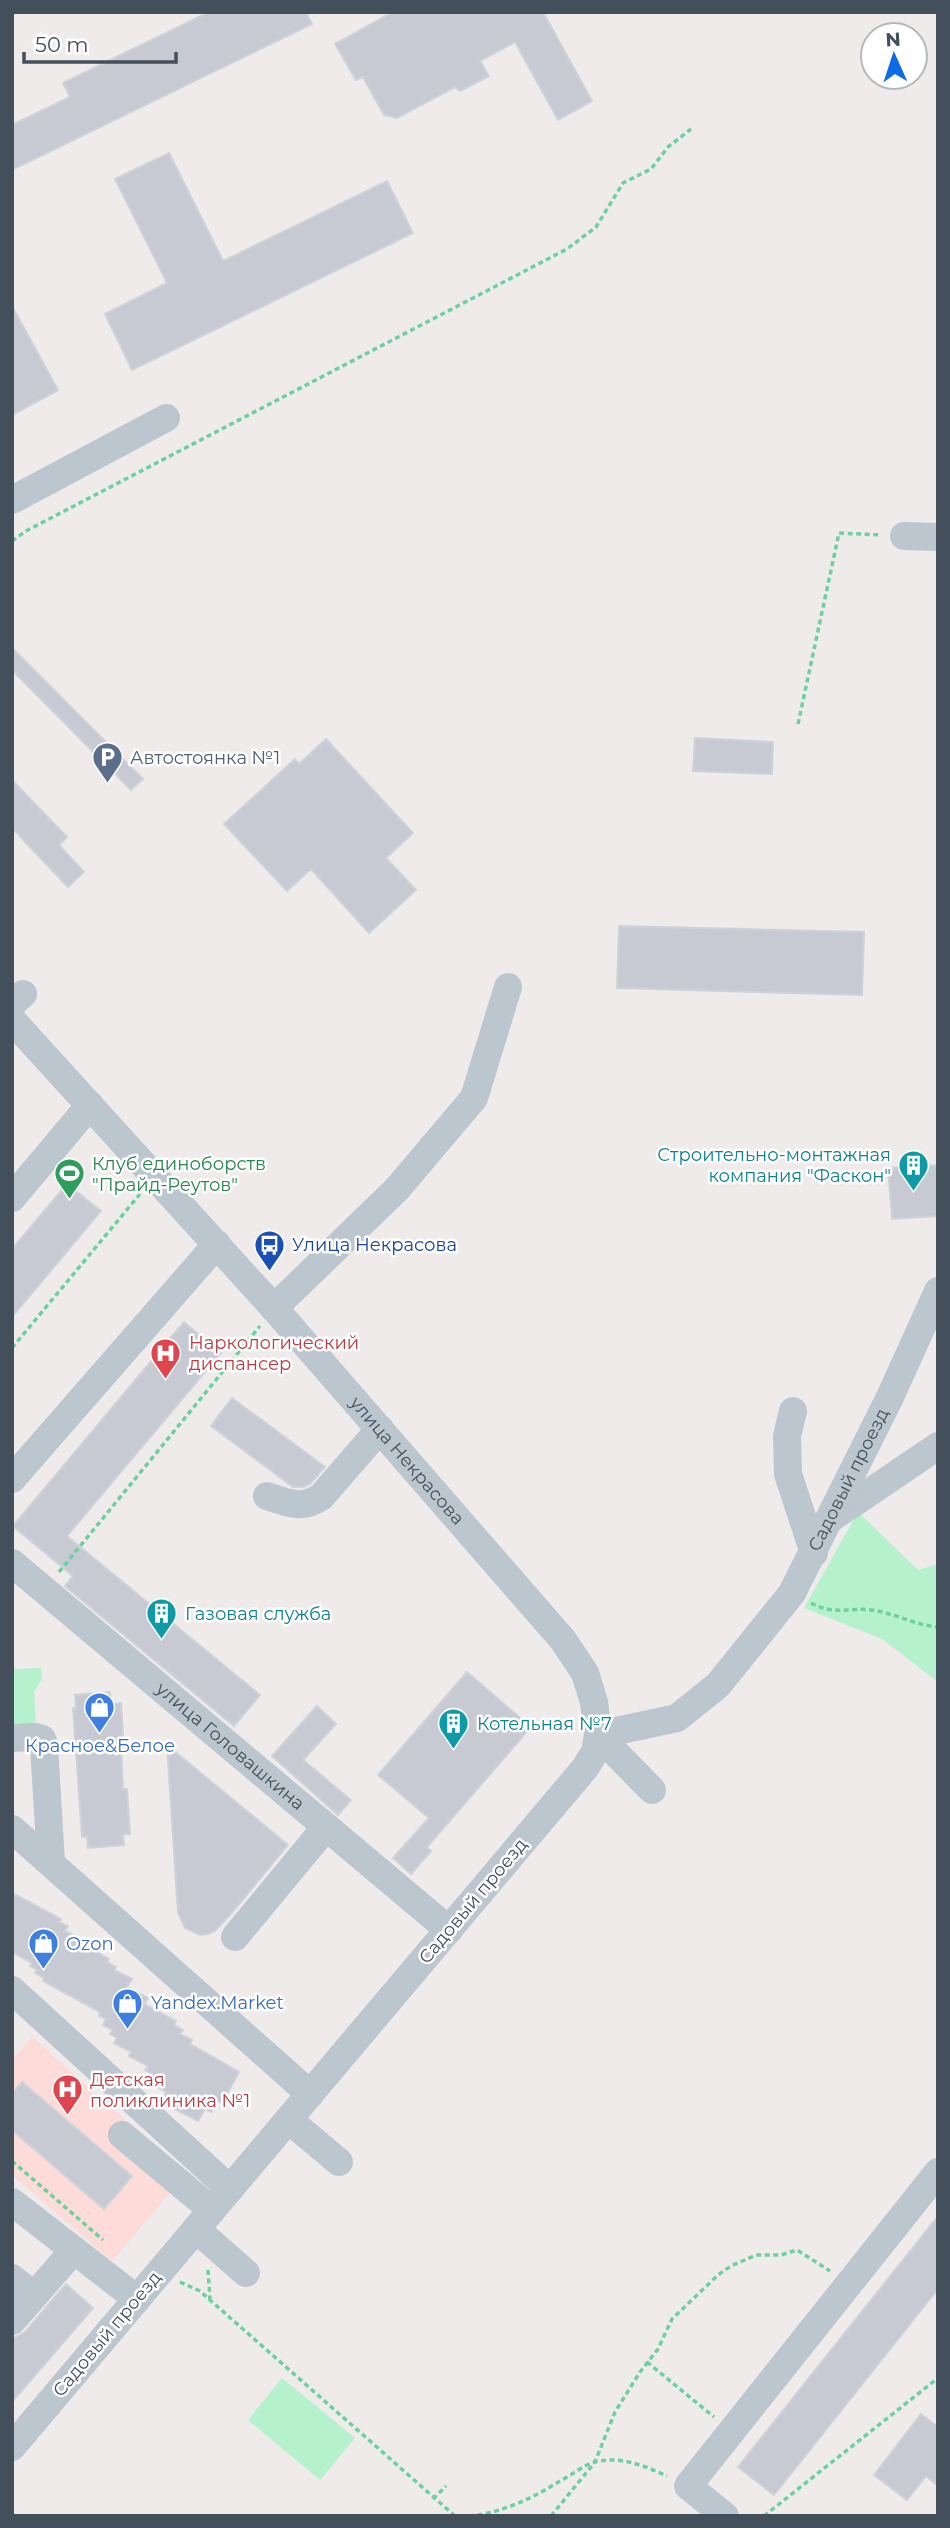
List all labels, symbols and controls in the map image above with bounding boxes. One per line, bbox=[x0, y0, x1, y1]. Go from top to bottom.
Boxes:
scale bar bbox=[24, 21, 177, 65]
north arrow bbox=[859, 21, 929, 91]
text: N bbox=[885, 28, 901, 51]
text: 50 m bbox=[35, 32, 89, 57]
parking icon: Автостоянка №1 bbox=[90, 741, 124, 785]
place label: Автостоянка №1 bbox=[130, 747, 280, 769]
place label: Строительно-монтажная компания "Фаскон" bbox=[657, 1144, 891, 1187]
building icon: Строительно-монтажная компания "Фаскон" bbox=[897, 1148, 931, 1192]
place label: Клуб единоборств "Прайд-Реутов" bbox=[92, 1153, 266, 1196]
sports icon: Клуб единоборств "Прайд-Реутов" bbox=[52, 1157, 86, 1201]
bus stop icon: Улица Некрасова bbox=[252, 1228, 286, 1272]
place label: Улица Некрасова bbox=[292, 1234, 457, 1256]
place label: Наркологический диспансер bbox=[189, 1332, 359, 1375]
hospital icon: Наркологический диспансер bbox=[149, 1336, 183, 1380]
street label: улица Некрасова bbox=[345, 1391, 469, 1530]
street label: Садовый проезд bbox=[804, 1404, 894, 1555]
building icon: Газовая служба bbox=[145, 1597, 179, 1641]
place label: Газовая служба bbox=[185, 1603, 331, 1625]
street label: улица Головашкина bbox=[151, 1677, 309, 1815]
shop icon: Красное&Белое bbox=[83, 1691, 117, 1735]
building icon: Котельная №7 bbox=[437, 1707, 471, 1751]
place label: Котельная №7 bbox=[477, 1713, 612, 1735]
place label: Красное&Белое bbox=[25, 1735, 175, 1757]
street label: Садовый проезд bbox=[414, 1834, 532, 1968]
shop icon: Ozon bbox=[26, 1927, 60, 1971]
place label: Ozon bbox=[66, 1933, 114, 1955]
shop icon: Yandex.Market bbox=[111, 1986, 145, 2030]
place label: Yandex.Market bbox=[151, 1992, 284, 2014]
place label: Детская поликлиника №1 bbox=[90, 2069, 250, 2112]
hospital icon: Детская поликлиника №1 bbox=[50, 2073, 84, 2117]
street label: Садовый проезд bbox=[48, 2267, 166, 2401]

